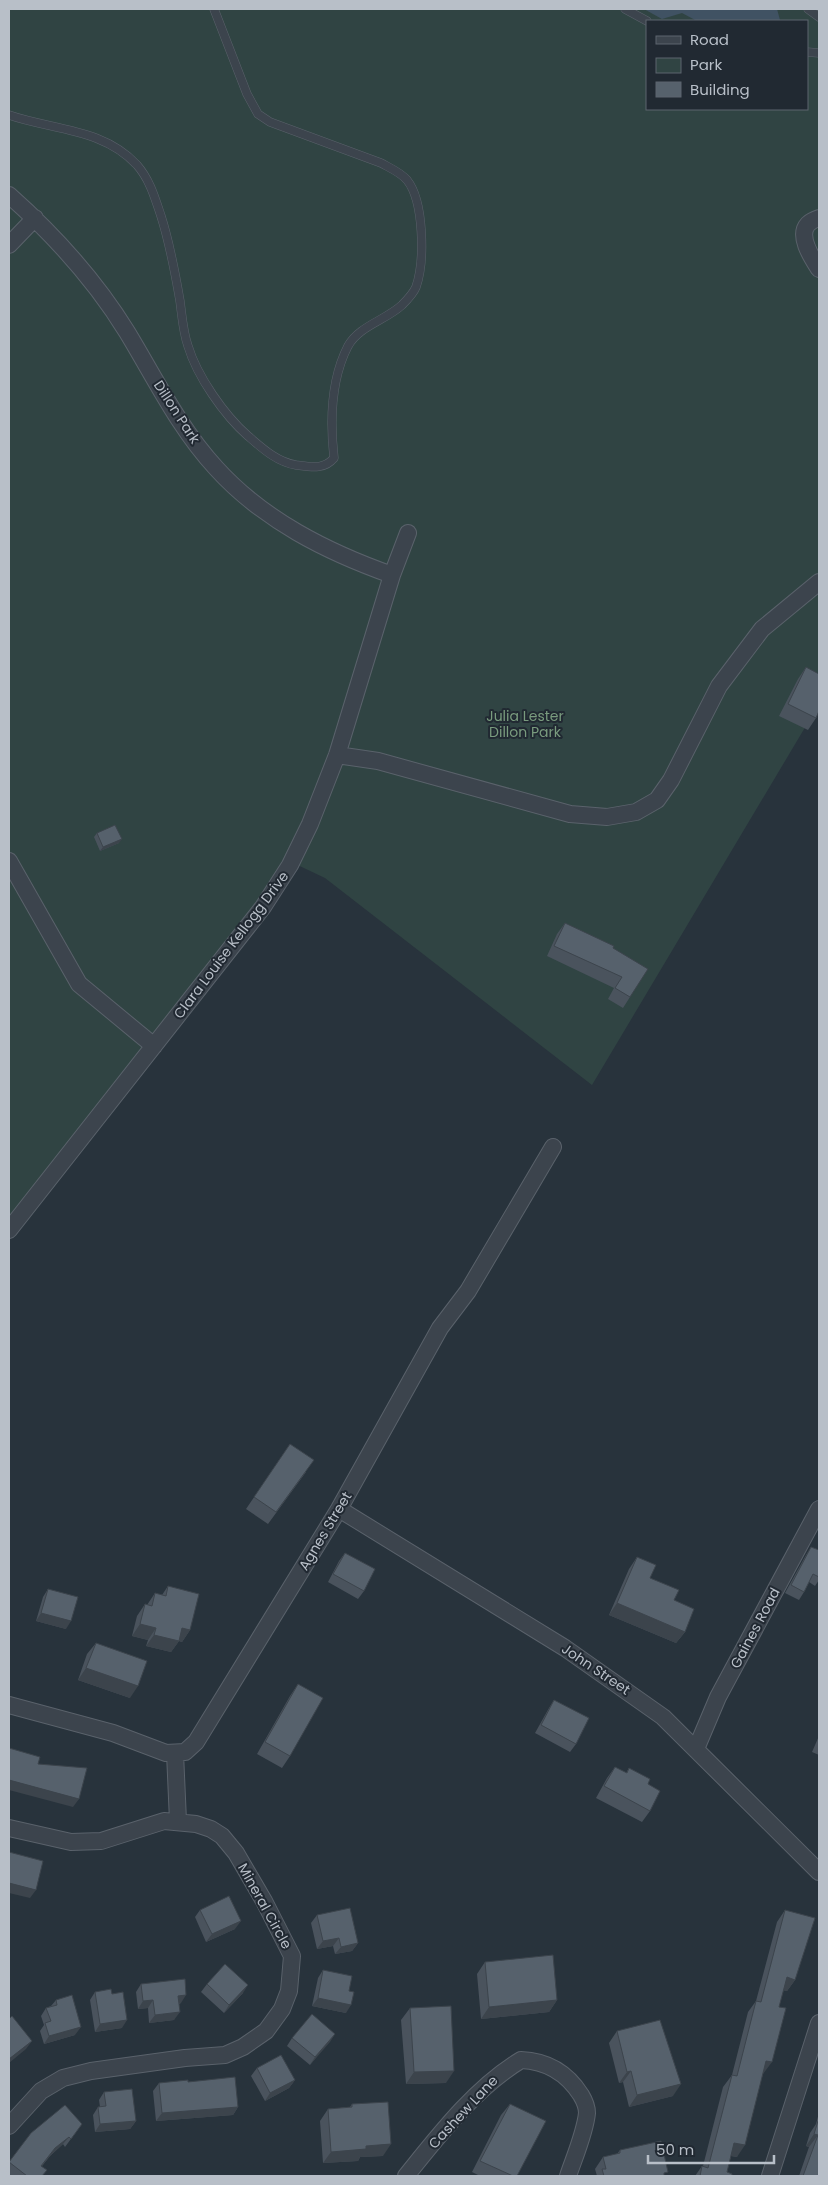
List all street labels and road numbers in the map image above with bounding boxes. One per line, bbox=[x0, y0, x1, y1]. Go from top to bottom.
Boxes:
street label: Dillon Park bbox=[149, 376, 205, 448]
street label: Clara Louise Kellogg Drive bbox=[169, 867, 293, 1023]
street label: Agnes Street bbox=[294, 1488, 356, 1574]
street label: Gaines Road bbox=[725, 1584, 785, 1672]
street label: John Street bbox=[558, 1639, 634, 1699]
street label: Mineral Circle bbox=[233, 1860, 297, 1953]
street label: Cashew Lane bbox=[424, 2071, 502, 2153]

